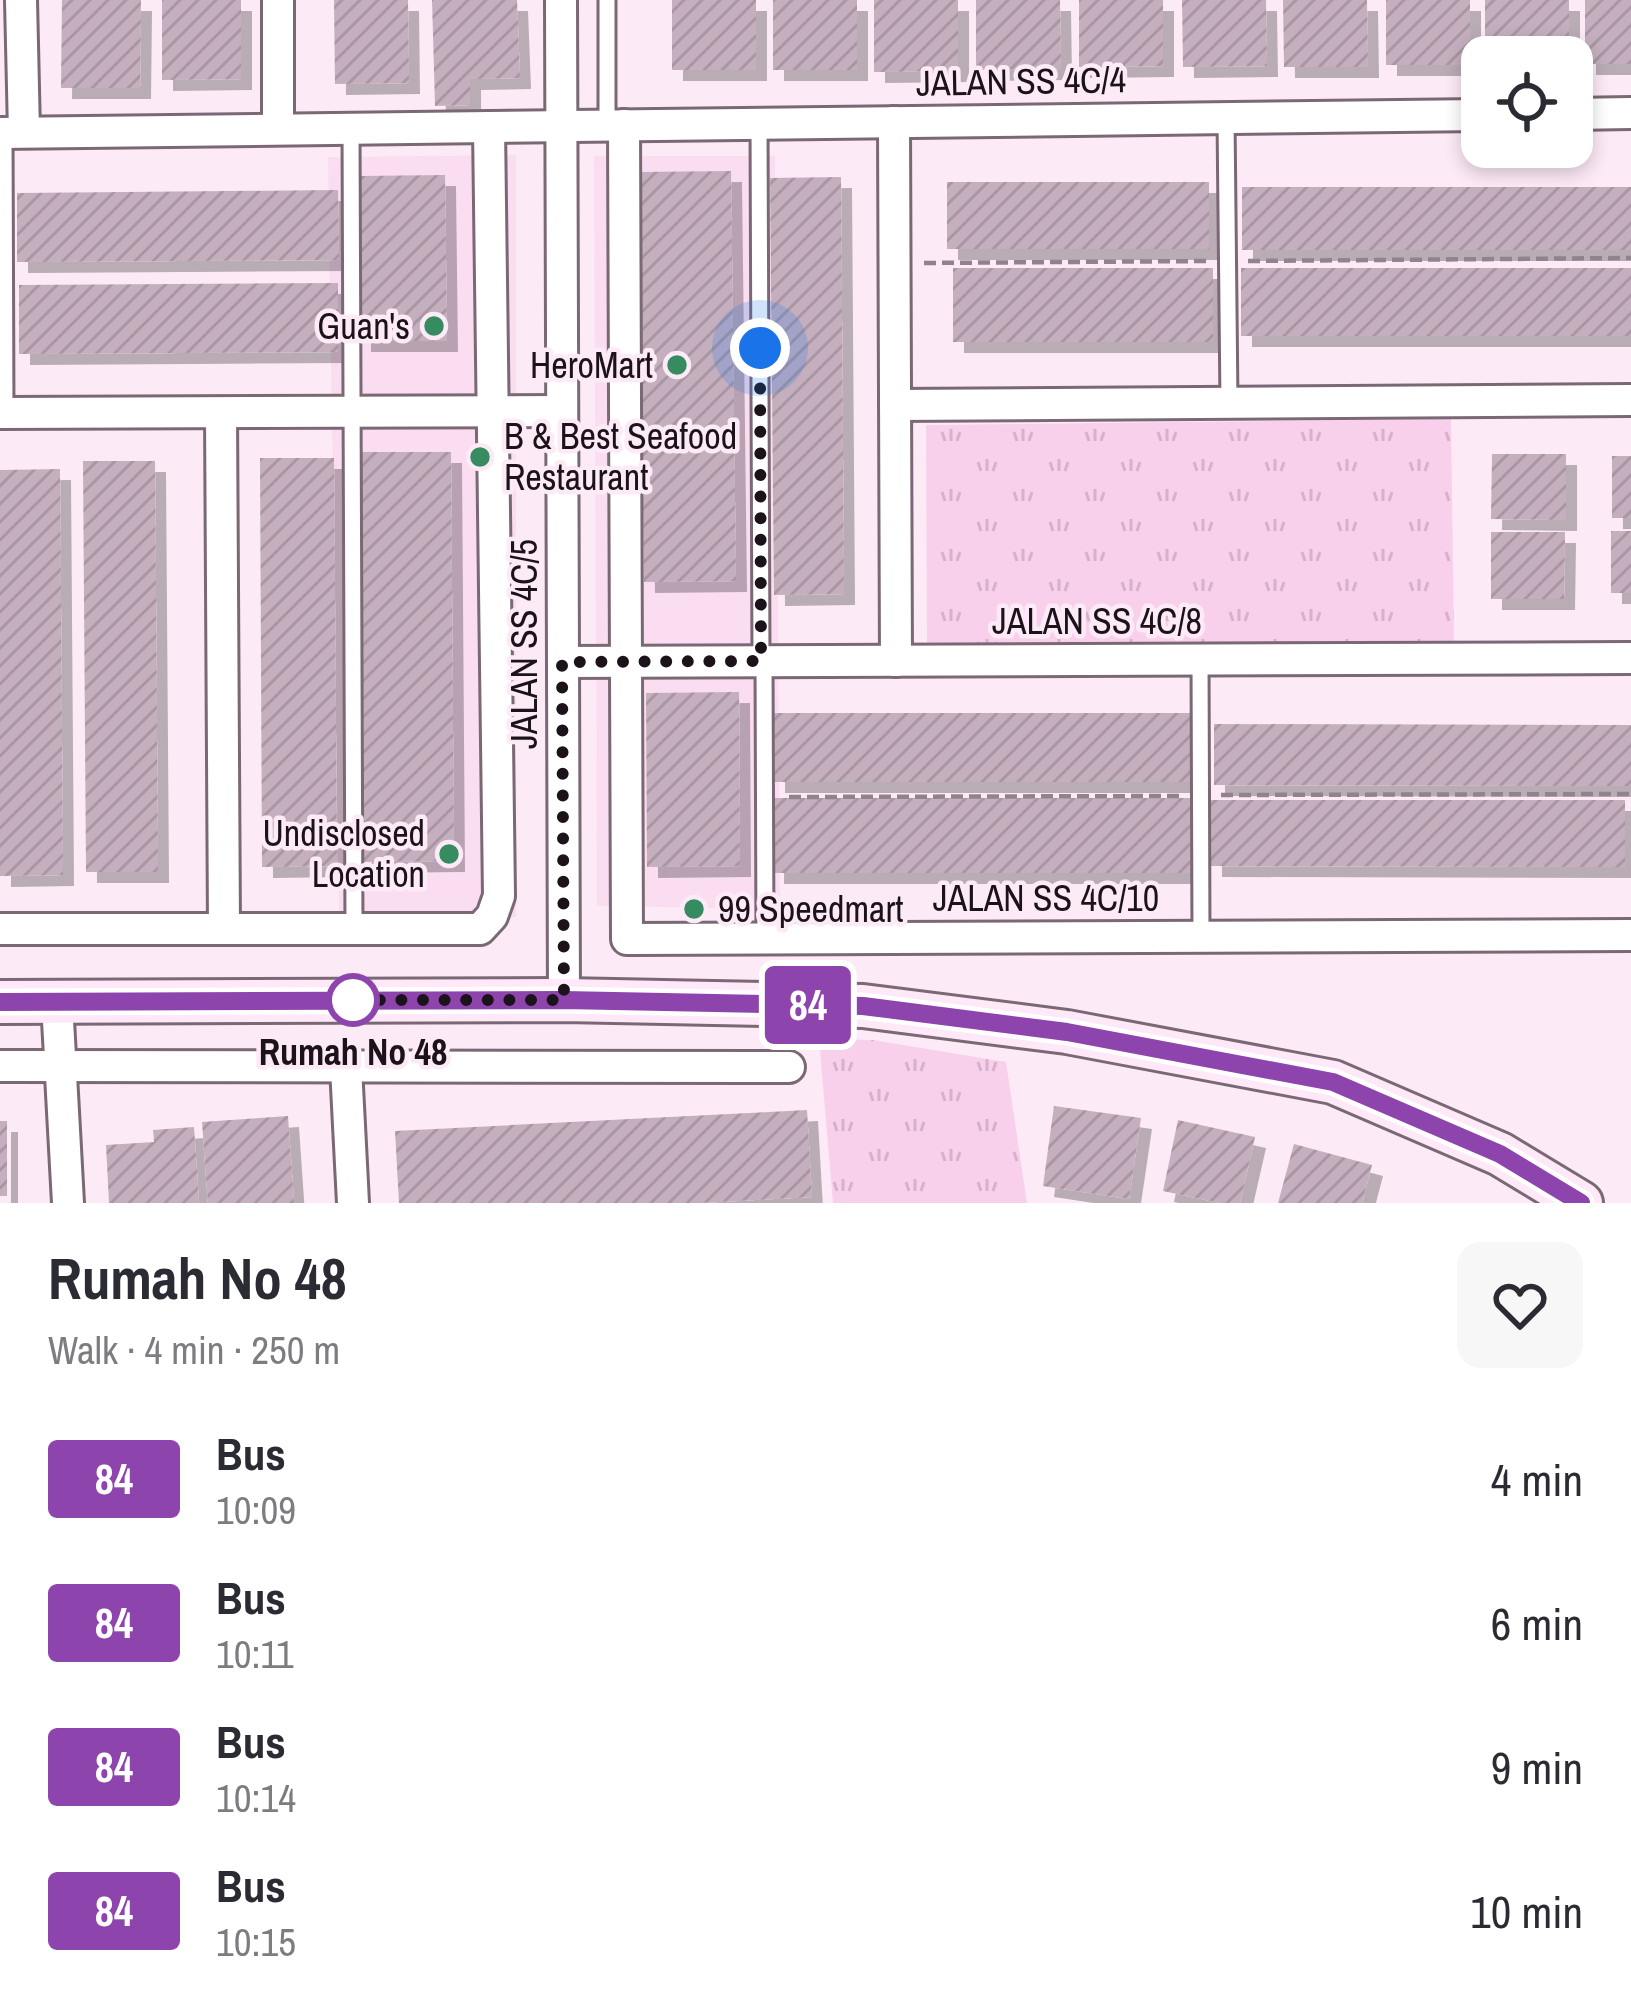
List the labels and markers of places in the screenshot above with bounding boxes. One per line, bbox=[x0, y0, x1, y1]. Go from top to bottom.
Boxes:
place label: Guan's bbox=[317, 302, 410, 350]
marker: Guan's bbox=[421, 313, 447, 339]
place label: HeroMart bbox=[530, 341, 653, 389]
marker: HeroMart bbox=[664, 352, 690, 378]
place label: B & Best Seafood Restaurant bbox=[504, 412, 737, 501]
marker: B & Best Seafood Restaurant bbox=[467, 444, 493, 470]
place label: Undisclosed Location bbox=[263, 809, 425, 898]
marker: Undisclosed Location bbox=[436, 841, 462, 867]
place label: 99 Speedmart bbox=[718, 885, 903, 933]
marker: 99 Speedmart bbox=[681, 896, 707, 922]
marker: Rumah No 48 bbox=[328, 975, 378, 1025]
place label: Rumah No 48 bbox=[259, 1028, 447, 1076]

